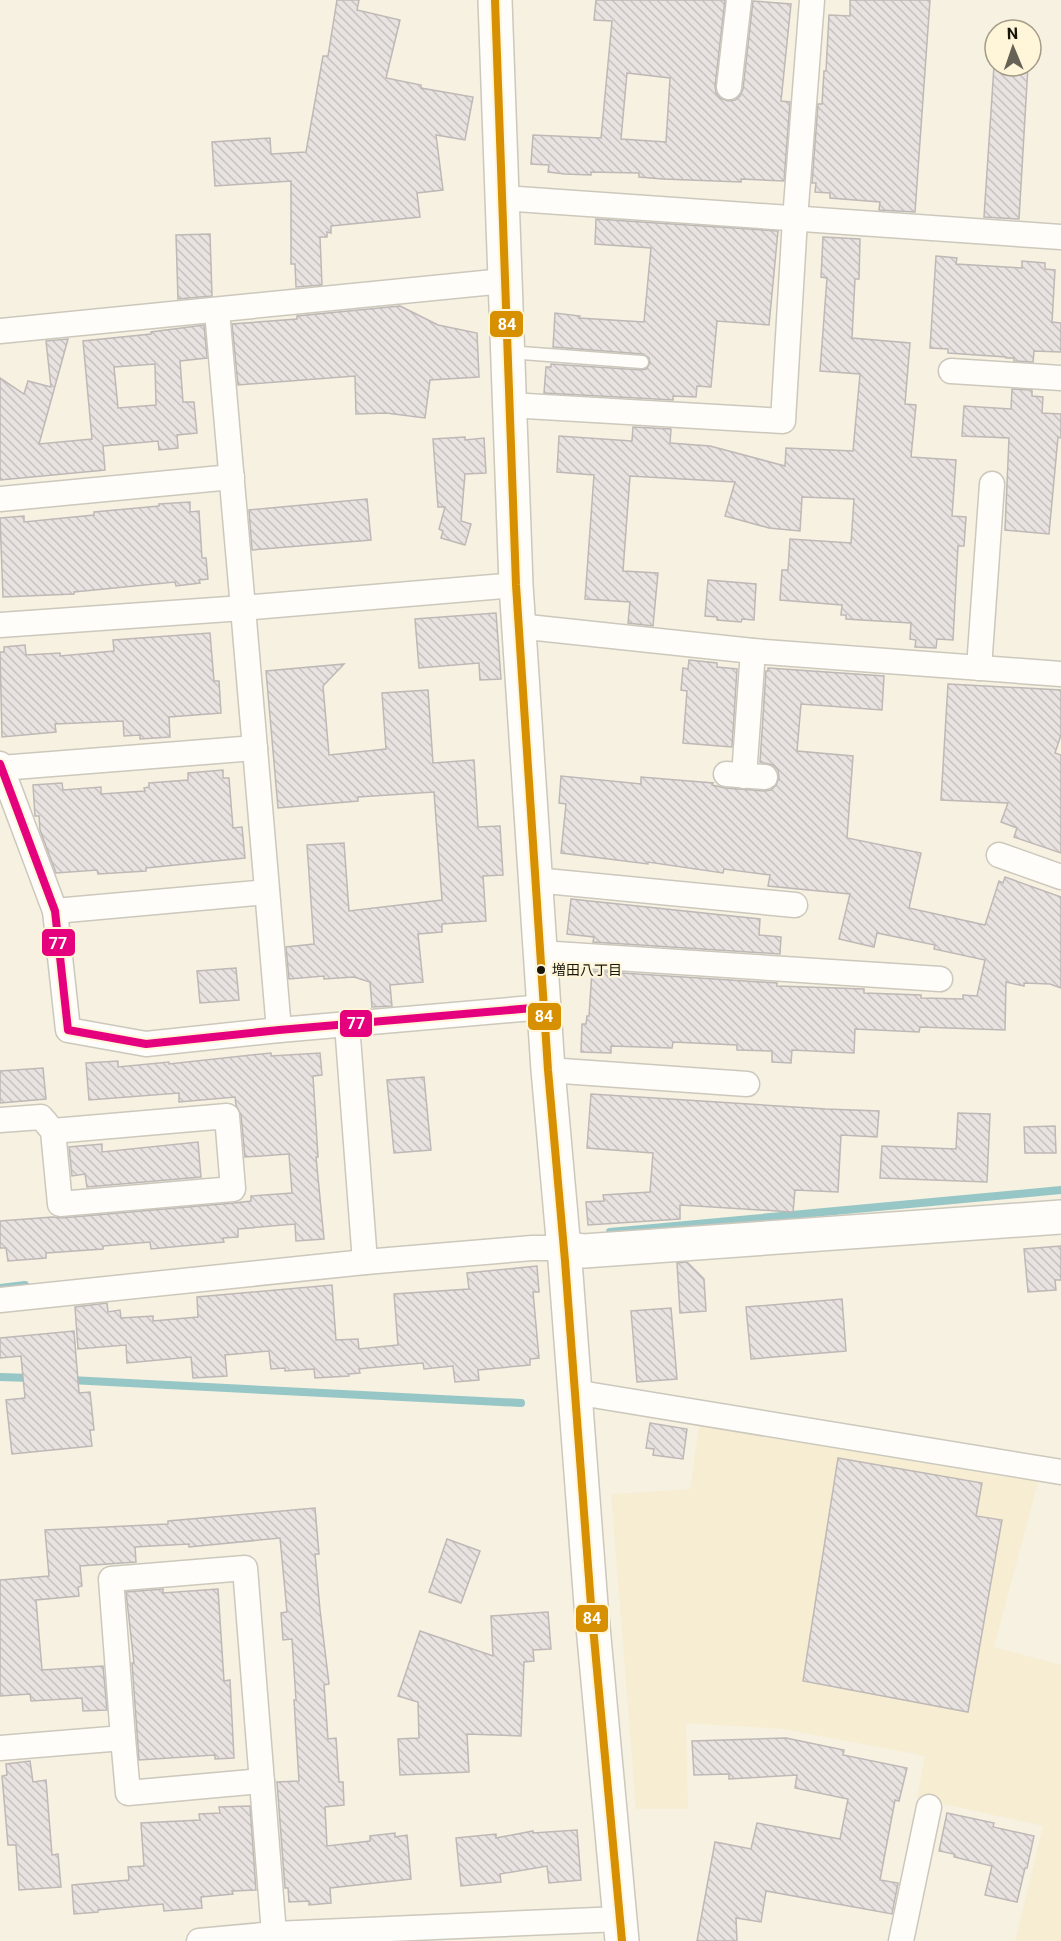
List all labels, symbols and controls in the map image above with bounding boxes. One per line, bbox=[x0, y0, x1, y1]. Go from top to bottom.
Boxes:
north arrow bbox=[983, 18, 1043, 78]
text: N bbox=[1007, 24, 1018, 43]
line badge: 84 bbox=[489, 310, 524, 338]
text: 84 bbox=[498, 315, 516, 334]
line badge: 77 bbox=[41, 928, 76, 957]
text: 77 bbox=[49, 934, 67, 953]
place label: 増田八丁目 bbox=[552, 962, 622, 978]
marker: 増田八丁目 bbox=[535, 964, 547, 976]
line badge: 84 bbox=[527, 1002, 562, 1031]
text: 84 bbox=[535, 1007, 553, 1026]
line badge: 77 bbox=[339, 1009, 373, 1038]
text: 77 bbox=[347, 1014, 365, 1033]
line badge: 84 bbox=[575, 1604, 609, 1633]
text: 84 bbox=[583, 1609, 601, 1628]

